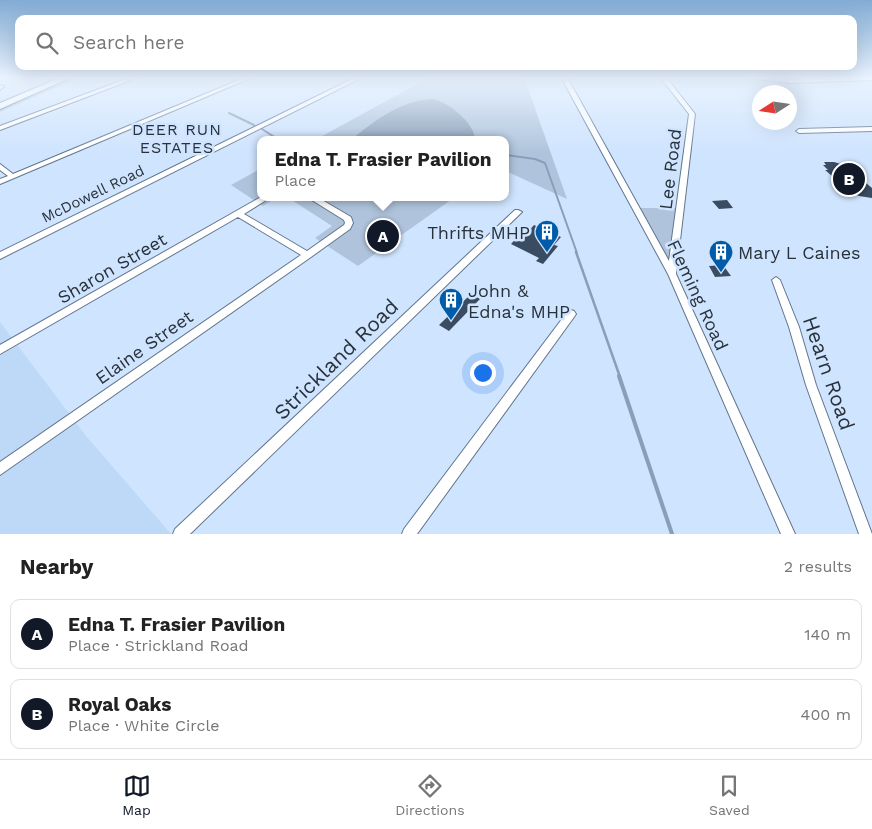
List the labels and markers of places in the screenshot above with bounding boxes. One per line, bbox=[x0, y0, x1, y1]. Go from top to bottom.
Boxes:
pin: B bbox=[833, 160, 865, 198]
pin: A bbox=[367, 217, 399, 255]
building icon: Thrifts MHP bbox=[534, 219, 560, 253]
place label: Thrifts MHP bbox=[427, 222, 530, 243]
building icon: Mary L Caines bbox=[708, 239, 734, 273]
place label: Mary L Caines bbox=[738, 242, 861, 263]
place label: John & Edna's MHP bbox=[468, 280, 570, 322]
building icon: John & Edna's MHP bbox=[438, 287, 464, 321]

